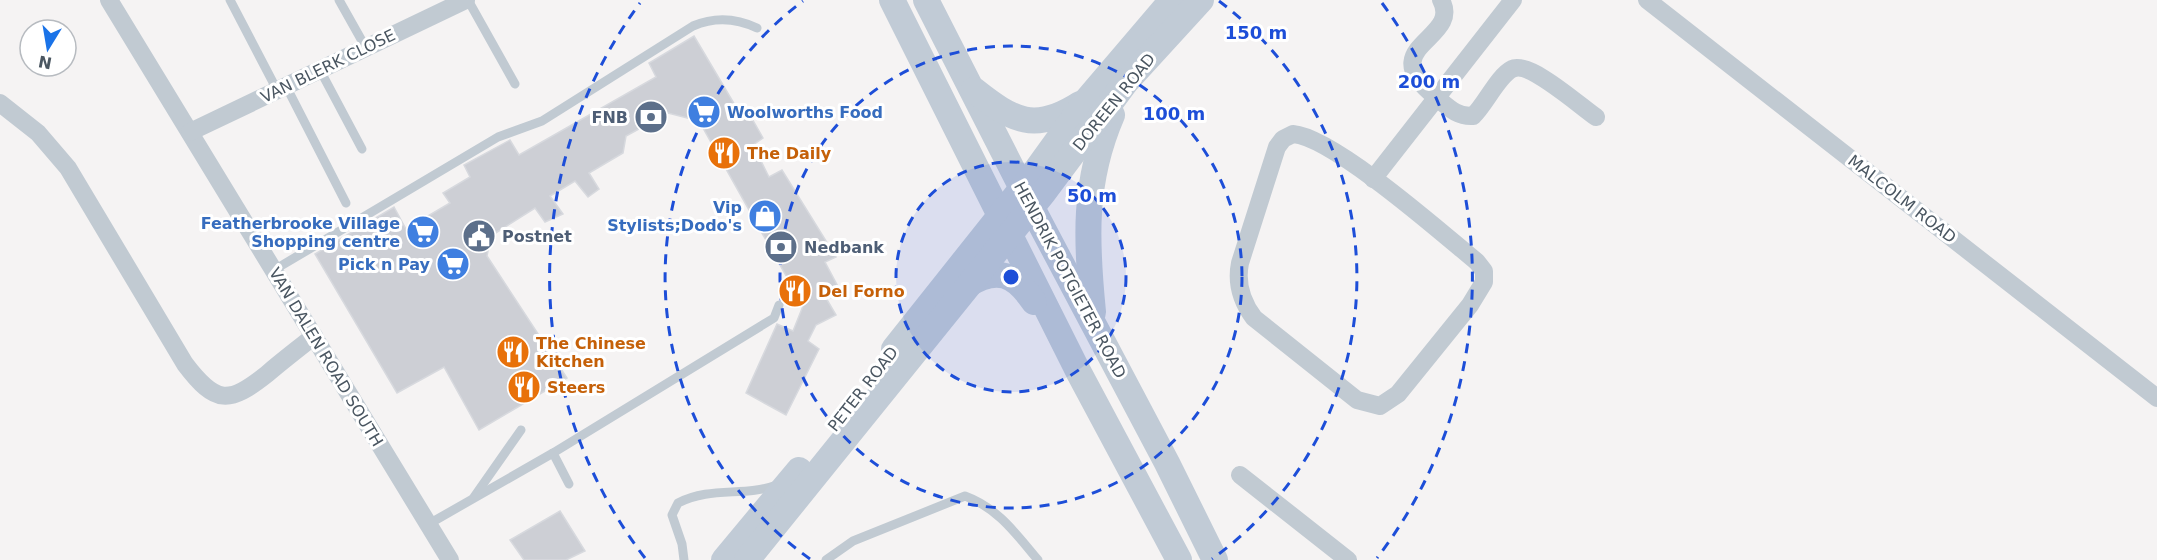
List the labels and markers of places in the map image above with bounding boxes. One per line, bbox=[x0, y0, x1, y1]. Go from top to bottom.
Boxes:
supermarket icon: Woolworths Food bbox=[686, 94, 722, 130]
bank icon: FNB bbox=[633, 99, 669, 135]
place label: Woolworths Food bbox=[727, 103, 883, 122]
place label: FNB bbox=[591, 108, 628, 127]
restaurant icon: The Daily bbox=[706, 135, 742, 171]
place label: The Daily bbox=[747, 144, 832, 163]
place label: Vip Stylists;Dodo's bbox=[607, 198, 742, 235]
shop icon: Vip Stylists;Dodo's bbox=[747, 198, 783, 234]
place label: Featherbrooke Village Shopping centre bbox=[201, 214, 400, 251]
supermarket icon: Featherbrooke Village Shopping centre bbox=[405, 214, 441, 250]
public building icon: Postnet bbox=[461, 218, 497, 254]
place label: Postnet bbox=[502, 227, 572, 246]
bank icon: Nedbank bbox=[763, 229, 799, 265]
place label: Nedbank bbox=[804, 238, 884, 257]
supermarket icon: Pick n Pay bbox=[435, 246, 471, 282]
place label: Pick n Pay bbox=[338, 255, 431, 274]
centre of rings bbox=[1001, 267, 1021, 287]
restaurant icon: Del Forno bbox=[777, 273, 813, 309]
place label: Del Forno bbox=[818, 282, 905, 301]
restaurant icon: The Chinese Kitchen bbox=[495, 334, 531, 370]
place label: The Chinese Kitchen bbox=[536, 334, 646, 371]
restaurant icon: Steers bbox=[506, 369, 542, 405]
place label: Steers bbox=[547, 378, 605, 397]

